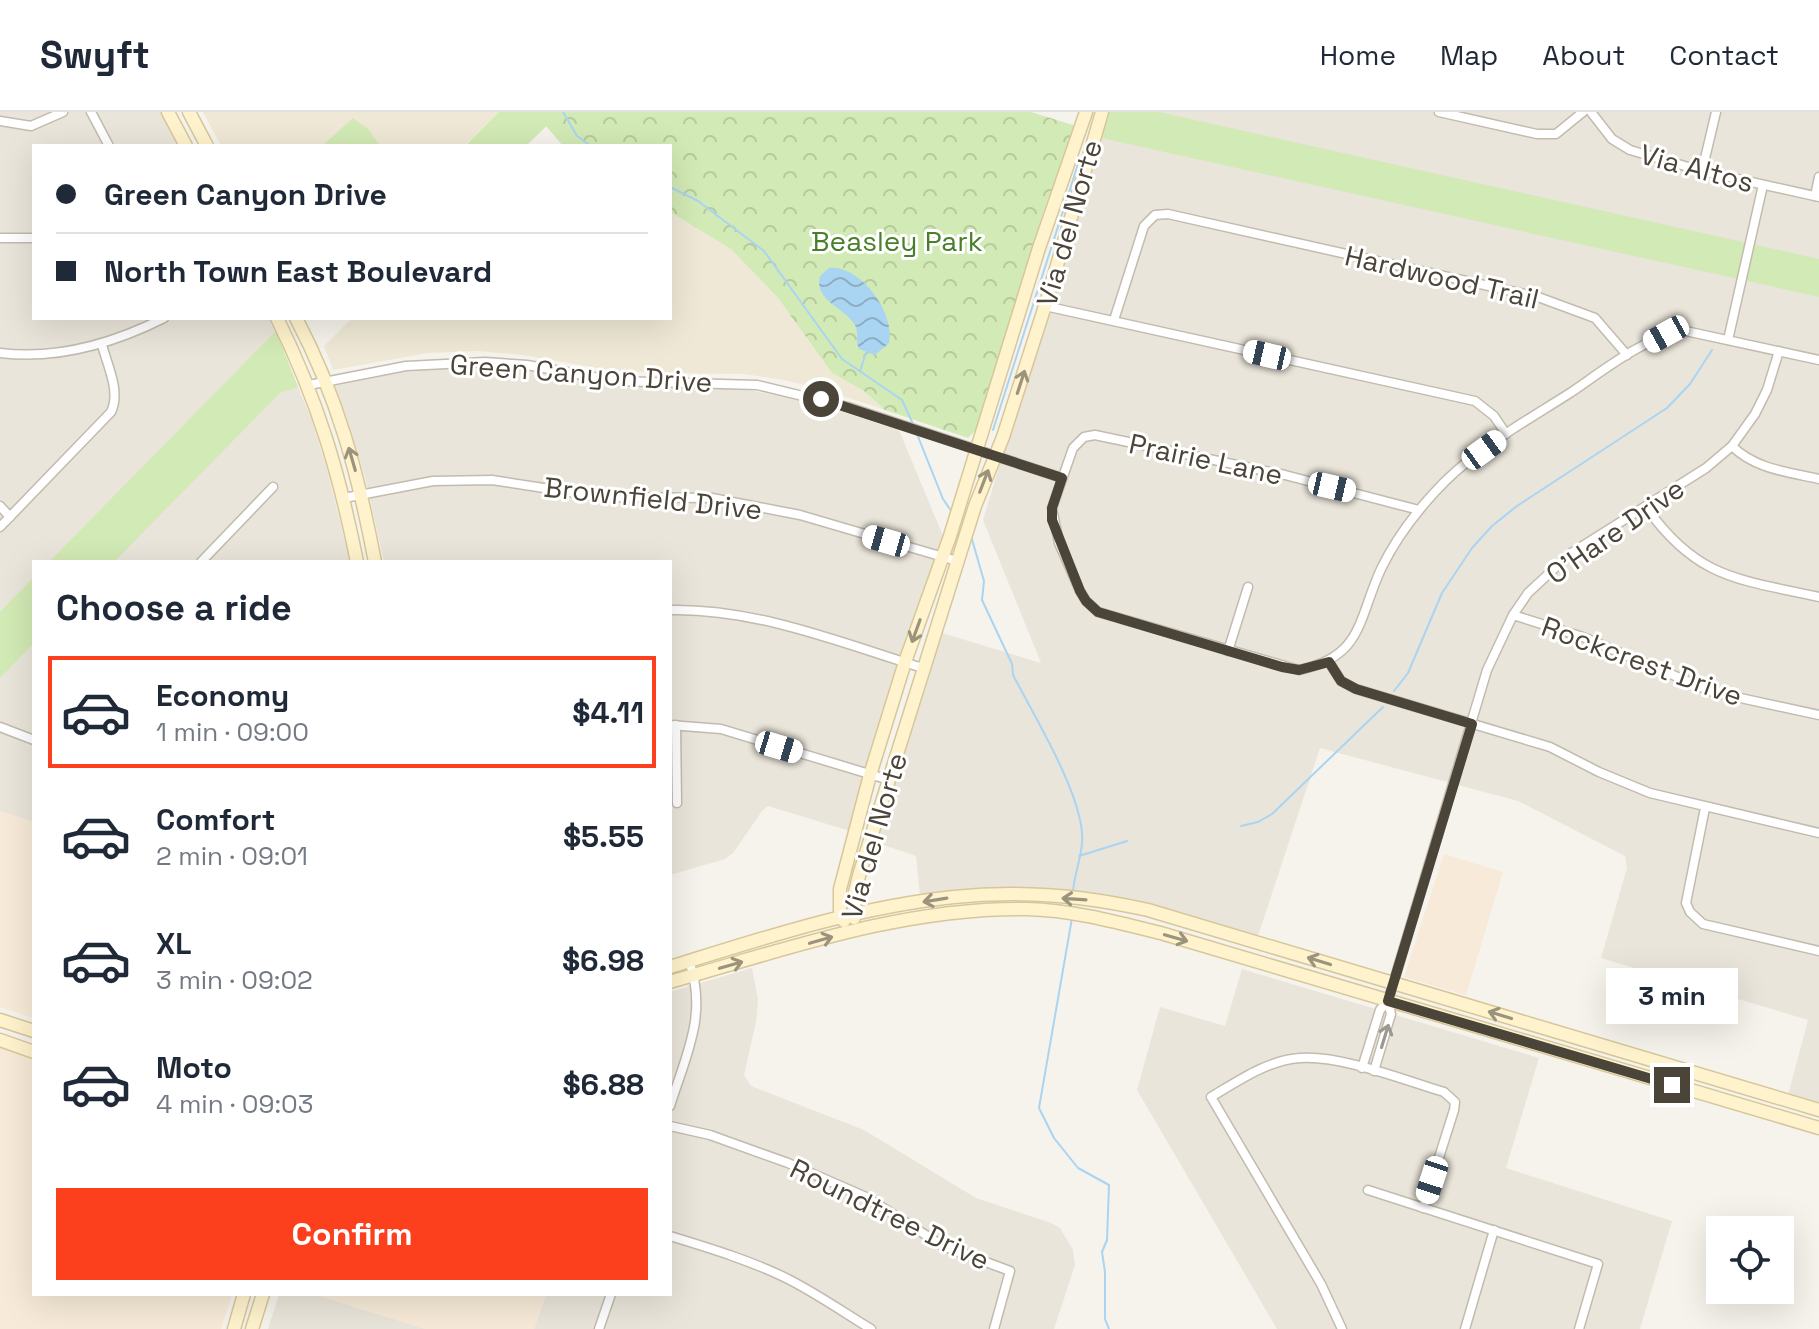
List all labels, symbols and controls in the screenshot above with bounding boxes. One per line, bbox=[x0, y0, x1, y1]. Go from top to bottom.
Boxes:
text: Swyft bbox=[40, 31, 150, 79]
text: Home bbox=[1320, 37, 1396, 73]
text: Map bbox=[1440, 37, 1498, 73]
text: About bbox=[1542, 37, 1625, 73]
text: Contact bbox=[1669, 37, 1779, 73]
street label: Via del Norte bbox=[1028, 136, 1110, 310]
street label: Via Altos bbox=[1636, 136, 1758, 200]
text: Green Canyon Drive bbox=[104, 175, 387, 214]
park label: Beasley Park bbox=[811, 223, 983, 259]
street label: Hardwood Trail bbox=[1341, 237, 1543, 317]
text: North Town East Boulevard bbox=[104, 252, 492, 291]
car bbox=[1639, 312, 1693, 356]
car bbox=[1241, 338, 1293, 372]
street label: Green Canyon Drive bbox=[449, 346, 713, 400]
one-way arrow bbox=[1014, 369, 1029, 394]
route start bbox=[803, 381, 839, 417]
street label: Prairie Lane bbox=[1126, 425, 1286, 493]
car bbox=[1458, 426, 1510, 474]
one-way arrow bbox=[344, 446, 359, 472]
street label: Brownfield Drive bbox=[542, 469, 764, 527]
one-way arrow bbox=[978, 469, 992, 493]
car bbox=[1306, 470, 1358, 504]
street label: O'Hare Drive bbox=[1539, 470, 1691, 592]
car bbox=[860, 523, 912, 559]
text: Choose a ride bbox=[56, 585, 292, 631]
street label: Rockcrest Drive bbox=[1537, 608, 1747, 714]
one-way arrow bbox=[908, 618, 923, 643]
icon: car bbox=[60, 676, 132, 748]
text: Economy bbox=[156, 676, 289, 715]
text: $4.11 bbox=[572, 693, 644, 732]
text: 1 min · 09:00 bbox=[156, 715, 309, 749]
car bbox=[753, 729, 805, 765]
street label: Via del Norte bbox=[833, 749, 915, 923]
icon: car bbox=[60, 800, 132, 872]
text: Comfort bbox=[156, 800, 275, 839]
text: $5.55 bbox=[563, 817, 644, 856]
text: 2 min · 09:01 bbox=[156, 839, 308, 873]
one-way arrow bbox=[1061, 891, 1088, 906]
one-way arrow bbox=[923, 893, 949, 908]
icon: car bbox=[60, 924, 132, 996]
text: XL bbox=[156, 924, 192, 963]
one-way arrow bbox=[807, 931, 833, 946]
one-way arrow bbox=[1162, 931, 1188, 946]
text: $6.98 bbox=[562, 941, 644, 980]
one-way arrow bbox=[1306, 953, 1332, 968]
one-way arrow bbox=[717, 957, 743, 972]
text: 3 min · 09:02 bbox=[156, 963, 313, 997]
callout: 3 min bbox=[1606, 969, 1738, 1025]
text: 3 min bbox=[1638, 979, 1706, 1013]
one-way arrow bbox=[1488, 1007, 1513, 1021]
one-way arrow bbox=[1378, 1024, 1393, 1049]
icon: car bbox=[60, 1048, 132, 1120]
text: Moto bbox=[156, 1048, 232, 1087]
text: $6.88 bbox=[562, 1065, 644, 1104]
route end bbox=[1654, 1067, 1690, 1103]
text: 4 min · 09:03 bbox=[156, 1087, 313, 1121]
street label: Roundtree Drive bbox=[784, 1150, 996, 1278]
car bbox=[1413, 1153, 1451, 1207]
button: Confirm bbox=[56, 1188, 648, 1280]
map controls bbox=[1706, 1216, 1794, 1304]
button: locate bbox=[1706, 1216, 1794, 1304]

